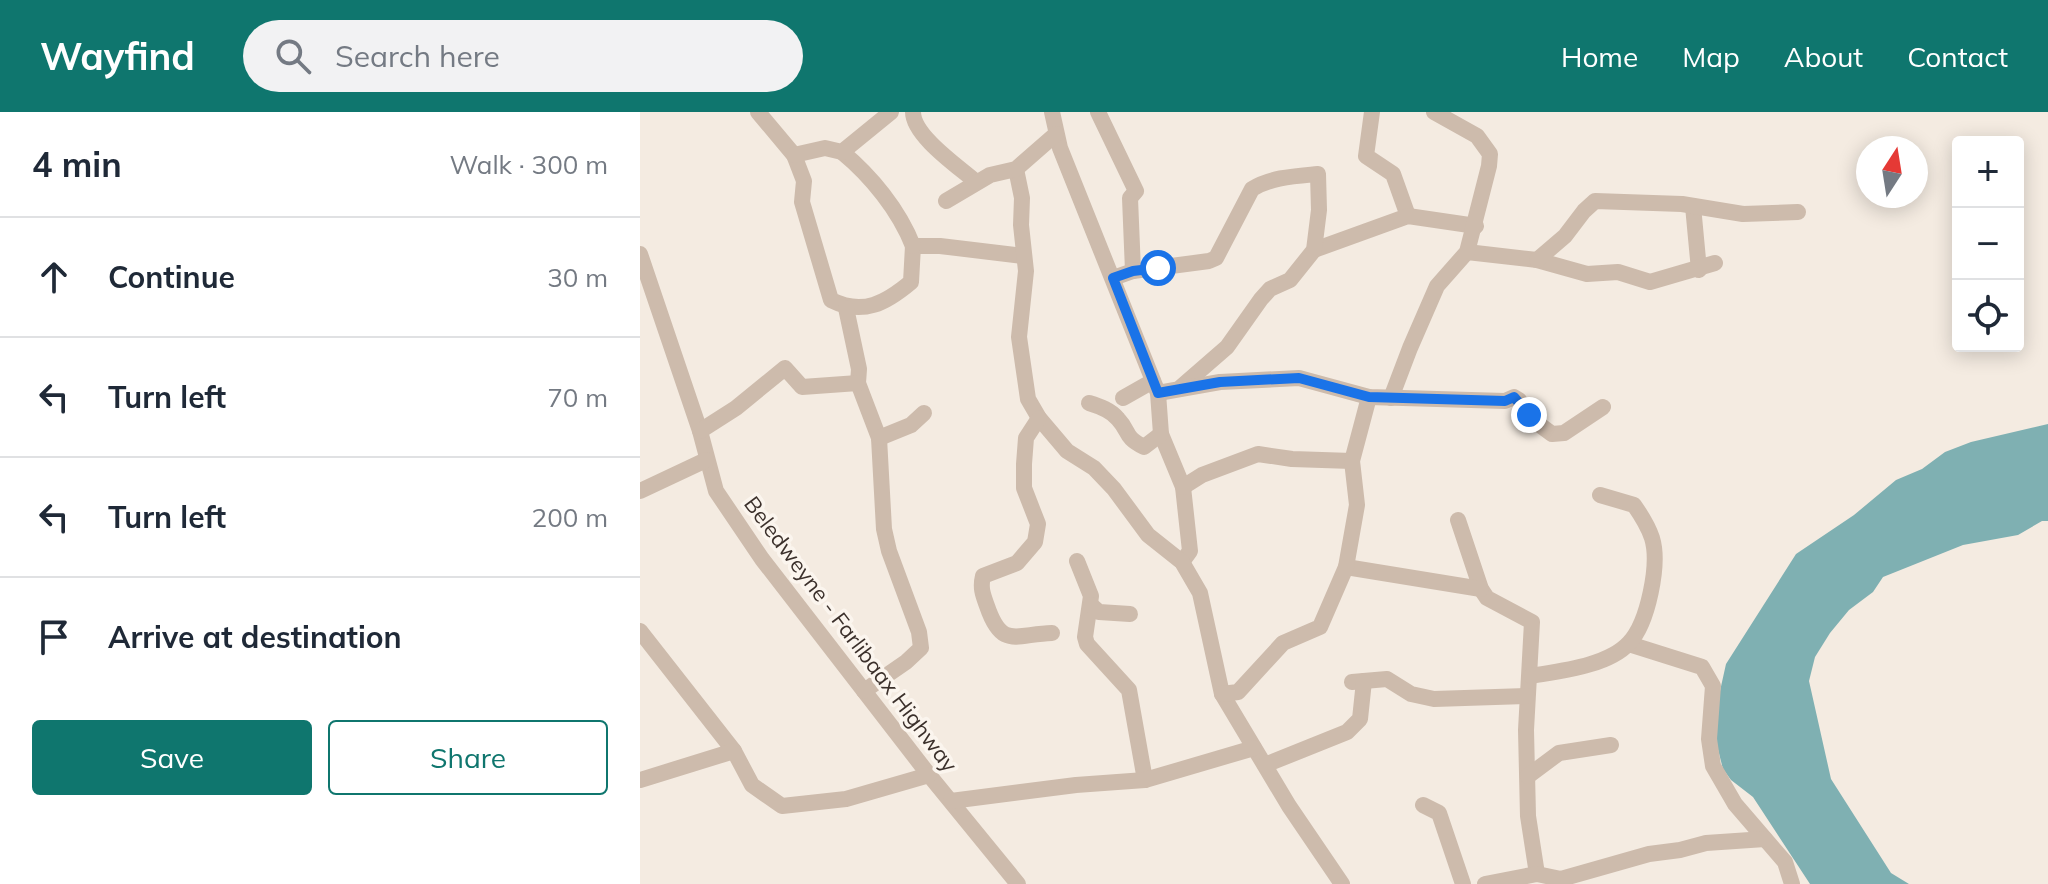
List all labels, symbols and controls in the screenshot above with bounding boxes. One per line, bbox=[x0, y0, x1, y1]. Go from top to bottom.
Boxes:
search box bbox=[243, 20, 803, 92]
text: Wayfind bbox=[40, 32, 195, 80]
icon: search bbox=[271, 34, 315, 78]
text: Search here bbox=[335, 37, 500, 75]
text: Home bbox=[1561, 39, 1638, 74]
text: Map bbox=[1682, 39, 1740, 74]
text: About bbox=[1784, 39, 1863, 74]
text: Contact bbox=[1907, 39, 2008, 74]
north arrow bbox=[1856, 136, 1928, 208]
map controls bbox=[1952, 136, 2024, 352]
button: + bbox=[1952, 136, 2024, 208]
text: 4 min bbox=[32, 143, 122, 186]
text: Walk · 300 m bbox=[449, 148, 608, 181]
button: − bbox=[1952, 208, 2024, 280]
route start bbox=[1140, 250, 1176, 286]
icon: ahead bbox=[32, 255, 76, 299]
text: Continue bbox=[108, 258, 235, 296]
text: 30 m bbox=[547, 261, 608, 294]
button: locate bbox=[1952, 280, 2024, 352]
icon: left bbox=[32, 375, 76, 419]
text: Turn left bbox=[108, 378, 226, 416]
text: 70 m bbox=[547, 381, 608, 414]
route end bbox=[1511, 397, 1547, 433]
street label: Beledweyne - Farlibaax Highway bbox=[738, 491, 964, 778]
icon: left bbox=[32, 495, 76, 539]
text: Turn left bbox=[108, 498, 226, 536]
text: 200 m bbox=[532, 501, 608, 534]
icon: arrive bbox=[32, 615, 76, 659]
text: Arrive at destination bbox=[108, 618, 402, 656]
button: Save bbox=[32, 720, 312, 795]
button: Share bbox=[328, 720, 608, 795]

